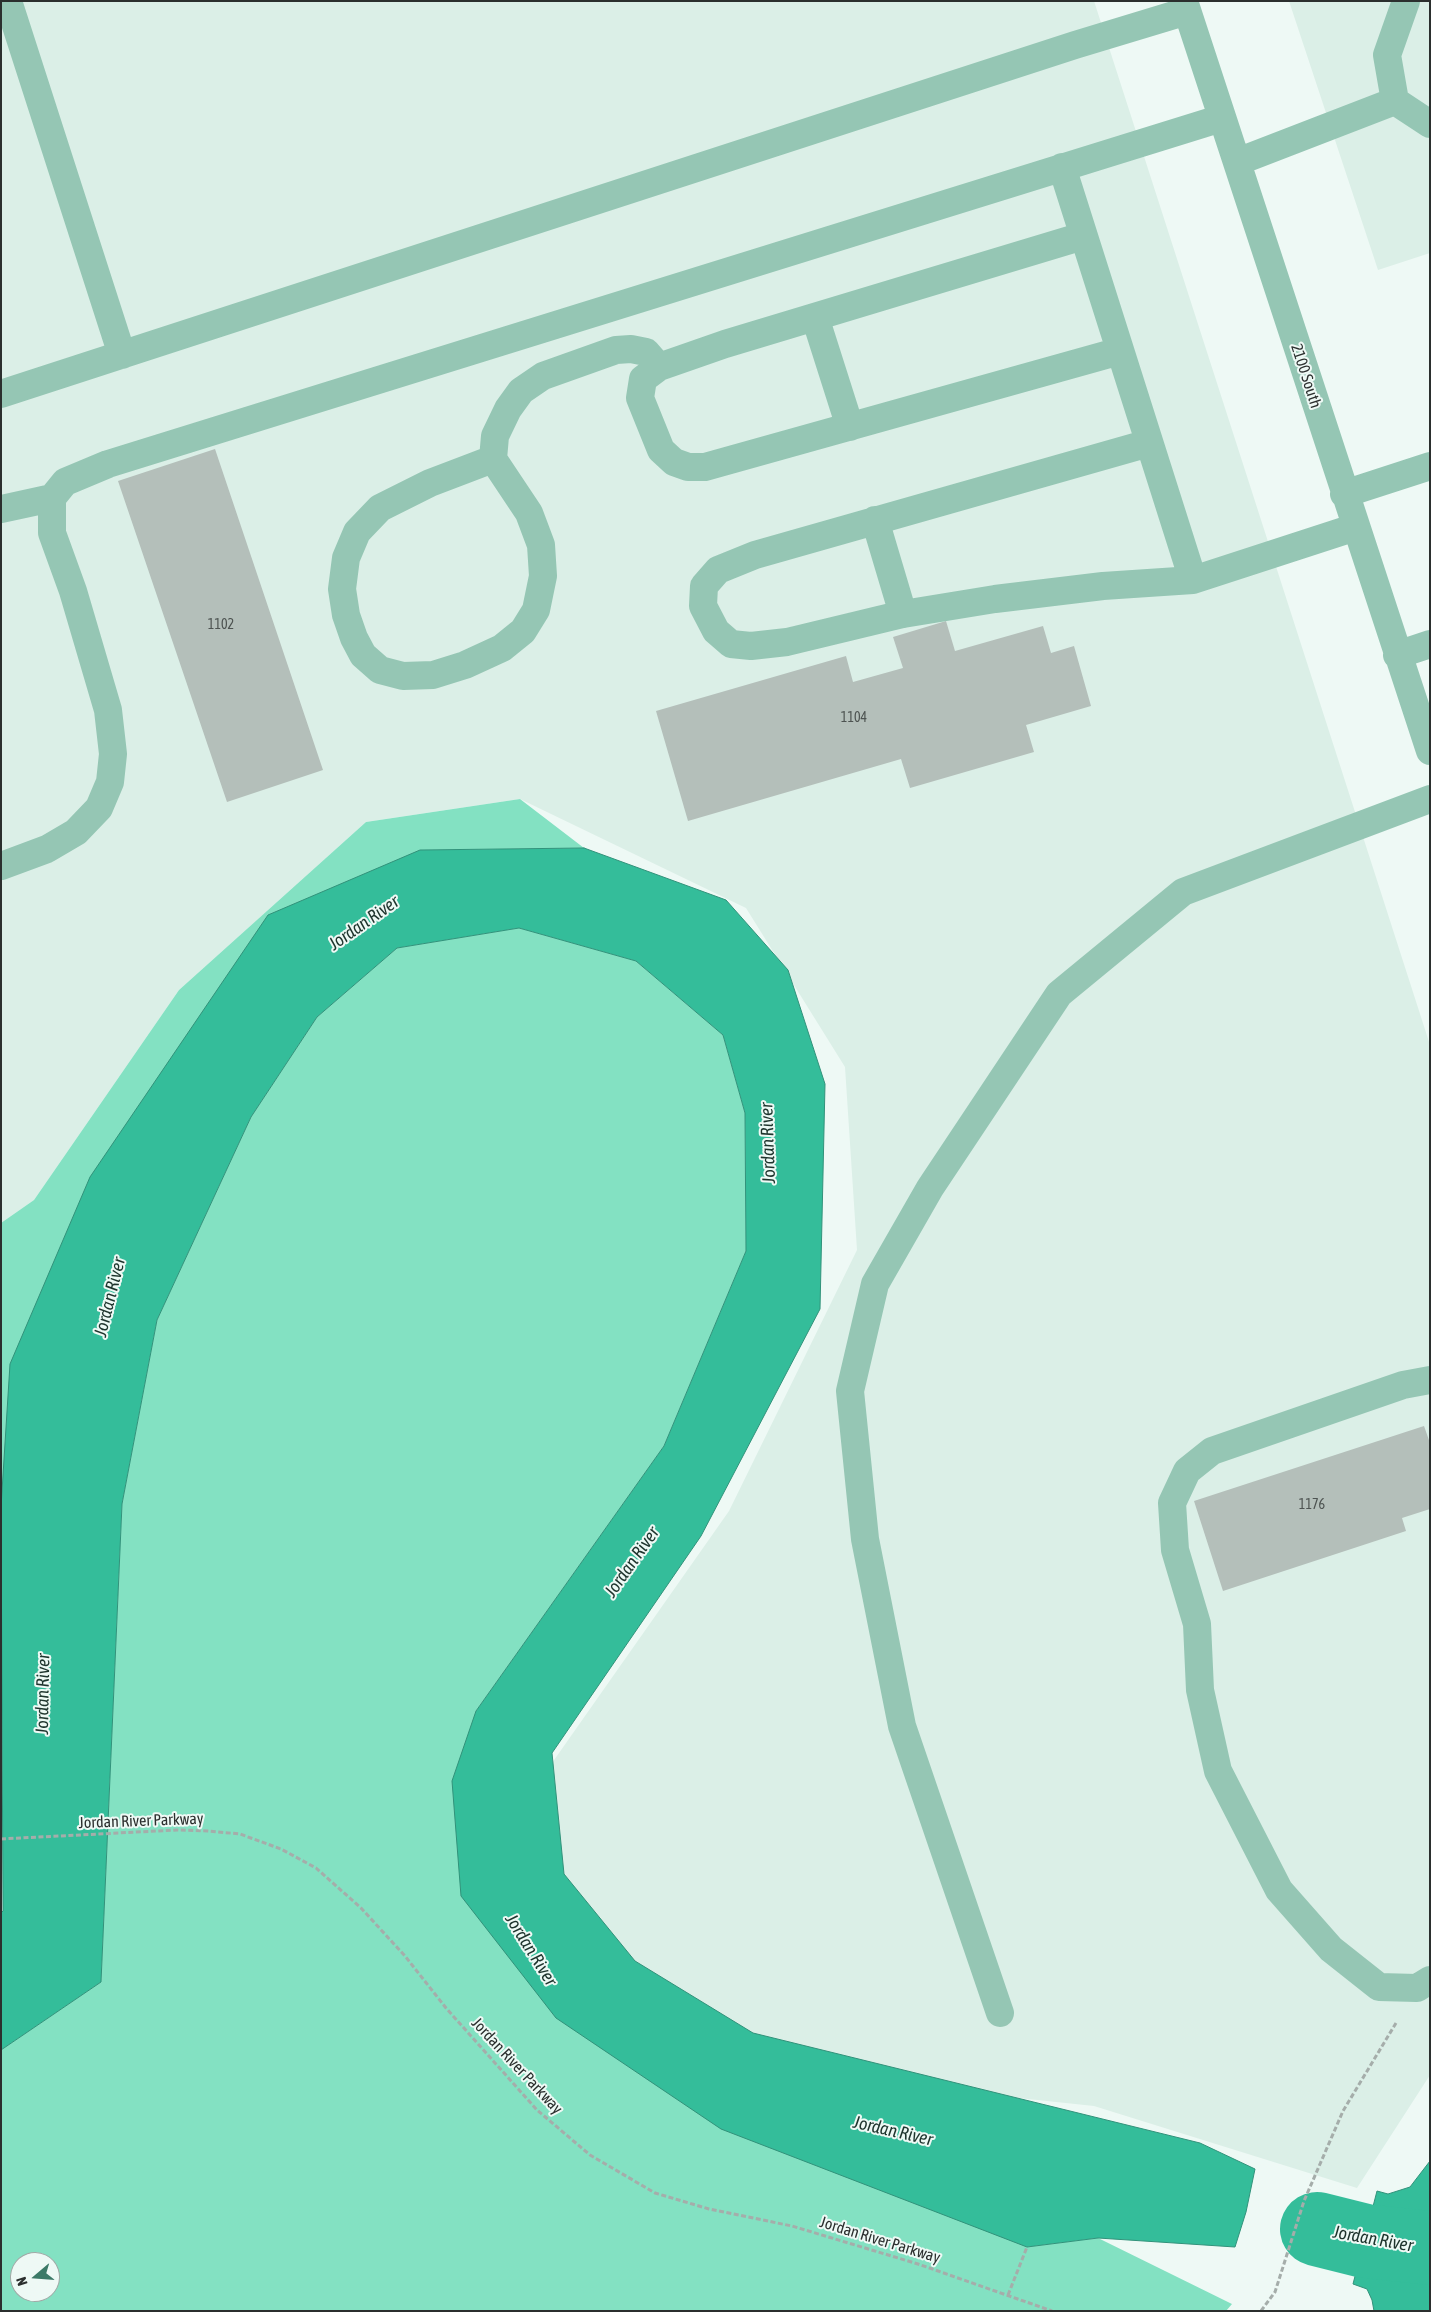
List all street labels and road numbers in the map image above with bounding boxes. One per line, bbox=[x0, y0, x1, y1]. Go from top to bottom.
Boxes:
street label: 2100 South bbox=[1287, 341, 1325, 411]
street label: Jordan River Parkway bbox=[78, 1809, 204, 1833]
street label: Jordan River Parkway bbox=[467, 2014, 567, 2118]
street label: Jordan River Parkway bbox=[818, 2213, 942, 2267]

